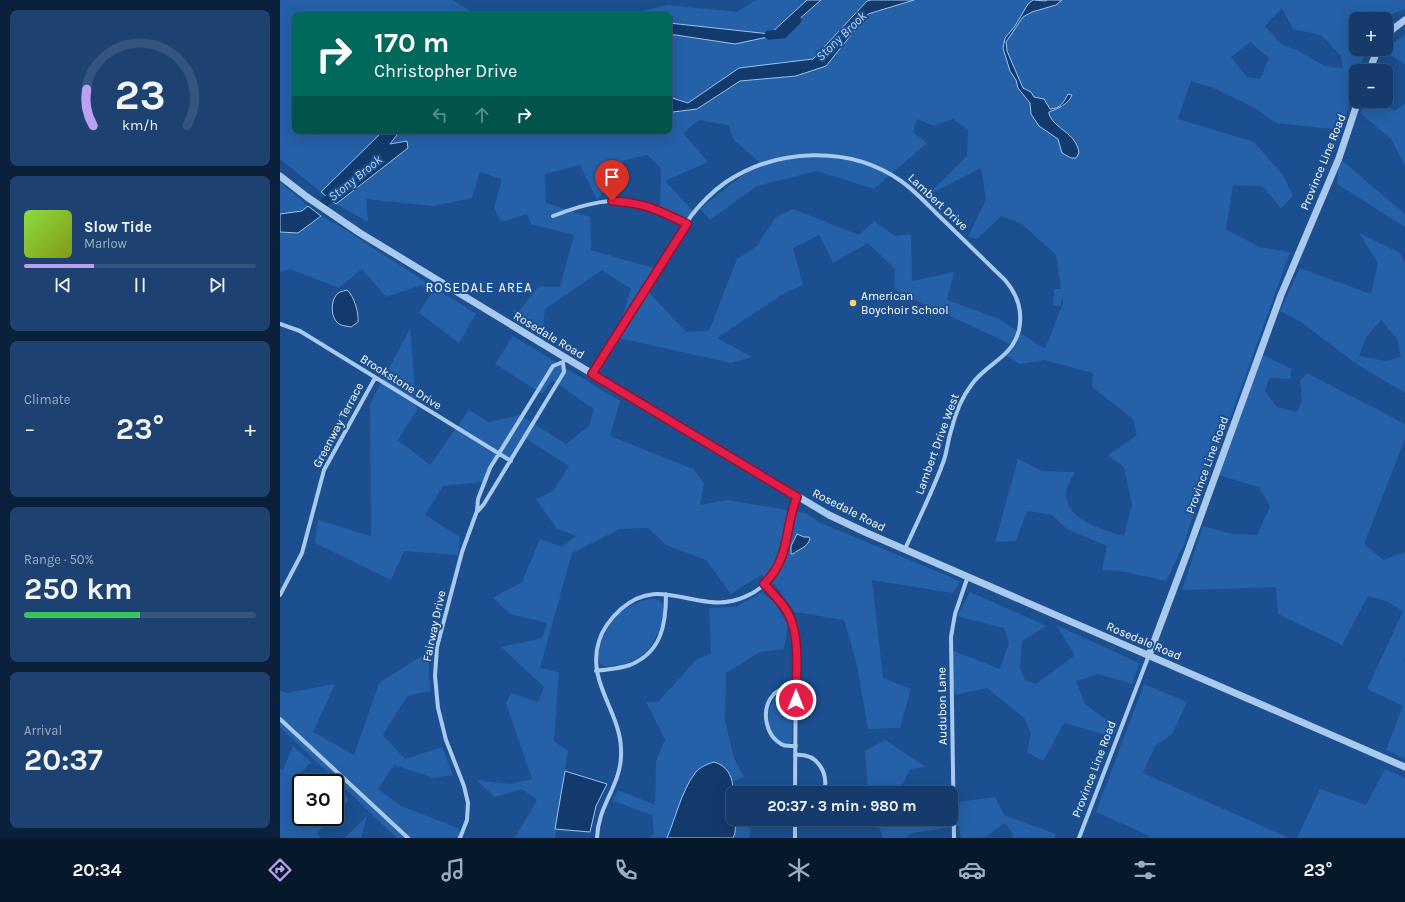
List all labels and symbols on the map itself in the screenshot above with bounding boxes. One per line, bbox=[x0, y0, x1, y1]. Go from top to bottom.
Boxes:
water label: Stony Brook bbox=[813, 8, 870, 64]
street label: Province Line Road bbox=[1297, 112, 1349, 212]
water label: Stony Brook bbox=[325, 152, 385, 204]
pin bbox=[595, 160, 629, 201]
street label: Lambert Drive bbox=[905, 171, 971, 233]
district label: ROSEDALE AREA bbox=[425, 280, 533, 295]
place label: American Boychoir School bbox=[861, 289, 949, 317]
marker: American Boychoir School bbox=[848, 298, 858, 308]
street label: Rosedale Road bbox=[511, 308, 587, 362]
street label: Brookstone Drive bbox=[358, 351, 444, 413]
street label: Greenway Terrace bbox=[310, 380, 366, 470]
street label: Lambert Drive West bbox=[912, 391, 962, 496]
street label: Province Line Road bbox=[1183, 414, 1231, 516]
street label: Rosedale Road bbox=[810, 486, 888, 534]
street label: Fairway Drive bbox=[420, 589, 448, 663]
street label: Rosedale Road bbox=[1104, 619, 1184, 663]
street label: Audubon Lane bbox=[934, 667, 950, 745]
position arrow bbox=[775, 679, 817, 721]
street label: Province Line Road bbox=[1069, 719, 1119, 819]
speed limit sign: 30 bbox=[292, 774, 344, 826]

